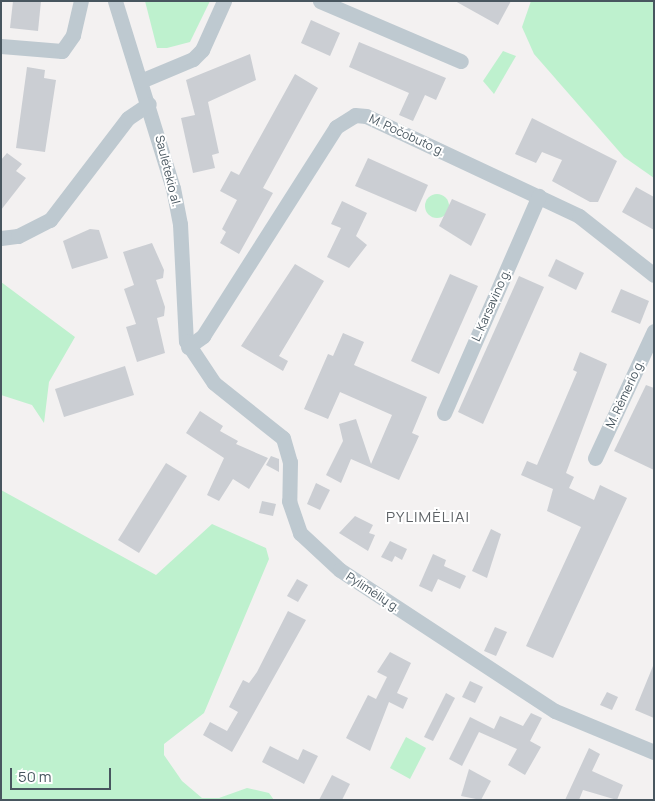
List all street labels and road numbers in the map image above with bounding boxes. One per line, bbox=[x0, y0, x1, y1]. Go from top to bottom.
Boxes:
street label: M. Počobuto g. bbox=[367, 111, 447, 159]
street label: Saulėtekio al. bbox=[152, 134, 184, 208]
street label: L. Karsavino g. bbox=[469, 267, 513, 343]
street label: M. Rėmerio g. bbox=[603, 357, 647, 431]
street label: Pylimėlių g. bbox=[343, 569, 403, 615]

